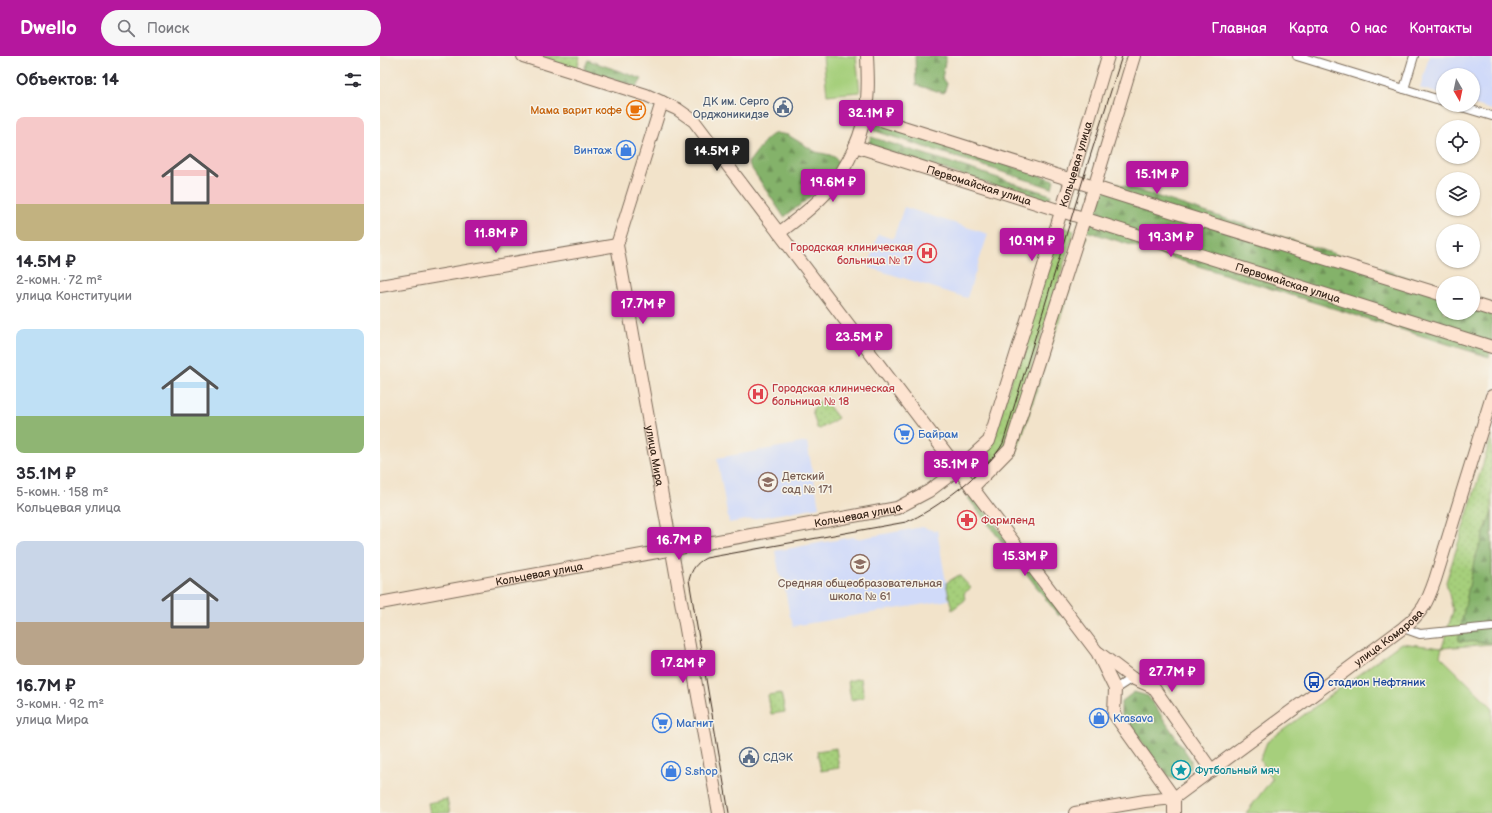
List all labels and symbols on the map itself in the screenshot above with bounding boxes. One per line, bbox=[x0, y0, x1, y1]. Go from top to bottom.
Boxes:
north arrow bbox=[1436, 68, 1480, 112]
place label: ДК им. Серго Орджоникидзе bbox=[693, 95, 769, 121]
public building icon: ДК им. Серго Орджоникидзе bbox=[772, 96, 794, 118]
cafe icon: Мама варит кофе bbox=[625, 99, 647, 121]
pin: 32.1M ₽ bbox=[834, 100, 908, 134]
place label: Мама варит кофе bbox=[530, 104, 622, 117]
street label: Кольцевая улица bbox=[1057, 120, 1095, 209]
pin: 14.5M ₽ bbox=[680, 138, 754, 172]
shop icon: Винтаж bbox=[615, 139, 637, 161]
place label: Винтаж bbox=[574, 144, 612, 157]
pin: 15.1M ₽ bbox=[1120, 161, 1194, 195]
street label: Первомайская улица bbox=[925, 163, 1033, 208]
pin: 19.6M ₽ bbox=[796, 169, 870, 203]
pin: 11.8M ₽ bbox=[459, 220, 533, 254]
pin: 19.3M ₽ bbox=[1134, 224, 1208, 258]
pin: 10.9M ₽ bbox=[995, 228, 1069, 262]
place label: Городская клиническая больница № 17 bbox=[790, 241, 914, 267]
hospital icon: Городская клиническая больница № 17 bbox=[916, 242, 938, 264]
street label: Первомайская улица bbox=[1234, 260, 1342, 306]
pin: 17.7M ₽ bbox=[606, 291, 680, 325]
pin: 23.5M ₽ bbox=[822, 324, 896, 358]
place label: Городская клиническая больница № 18 bbox=[772, 382, 895, 408]
hospital icon: Городская клиническая больница № 18 bbox=[747, 383, 769, 405]
supermarket icon: Байрам bbox=[893, 423, 915, 445]
street label: улица Мира bbox=[643, 424, 666, 488]
place label: Байрам bbox=[918, 428, 958, 441]
pin: 35.1M ₽ bbox=[919, 451, 993, 485]
place label: Детский сад № 171 bbox=[782, 470, 832, 496]
school or university icon: Детский сад № 171 bbox=[757, 471, 779, 493]
street label: Кольцевая улица bbox=[813, 500, 905, 530]
pharmacy icon: Фармленд bbox=[956, 509, 978, 531]
place label: Фармленд bbox=[981, 514, 1035, 527]
pin: 16.7M ₽ bbox=[642, 527, 716, 561]
pin: 15.3M ₽ bbox=[988, 543, 1062, 577]
school or university icon: Средняя общеобразовательная школа № 61 bbox=[849, 553, 871, 575]
street label: Кольцевая улица bbox=[495, 560, 585, 589]
place label: Средняя общеобразовательная школа № 61 bbox=[778, 577, 942, 603]
street label: улица Комарова bbox=[1352, 606, 1427, 669]
pin: 17.2M ₽ bbox=[646, 650, 720, 684]
pin: 27.7M ₽ bbox=[1135, 659, 1209, 693]
bus stop icon: стадион Нефтяник bbox=[1303, 671, 1325, 693]
place label: стадион Нефтяник bbox=[1328, 676, 1425, 689]
shop icon: Krasava bbox=[1088, 707, 1110, 729]
supermarket icon: Магнит bbox=[651, 712, 673, 734]
place label: Krasava bbox=[1113, 712, 1153, 725]
place label: Магнит bbox=[676, 717, 713, 730]
public building icon: СДЭК bbox=[738, 746, 760, 768]
place label: СДЭК bbox=[763, 751, 794, 764]
place icon: Футбольный мяч bbox=[1170, 759, 1192, 781]
shop icon: S.shop bbox=[660, 760, 682, 782]
place label: Футбольный мяч bbox=[1195, 764, 1280, 777]
place label: S.shop bbox=[685, 765, 718, 778]

